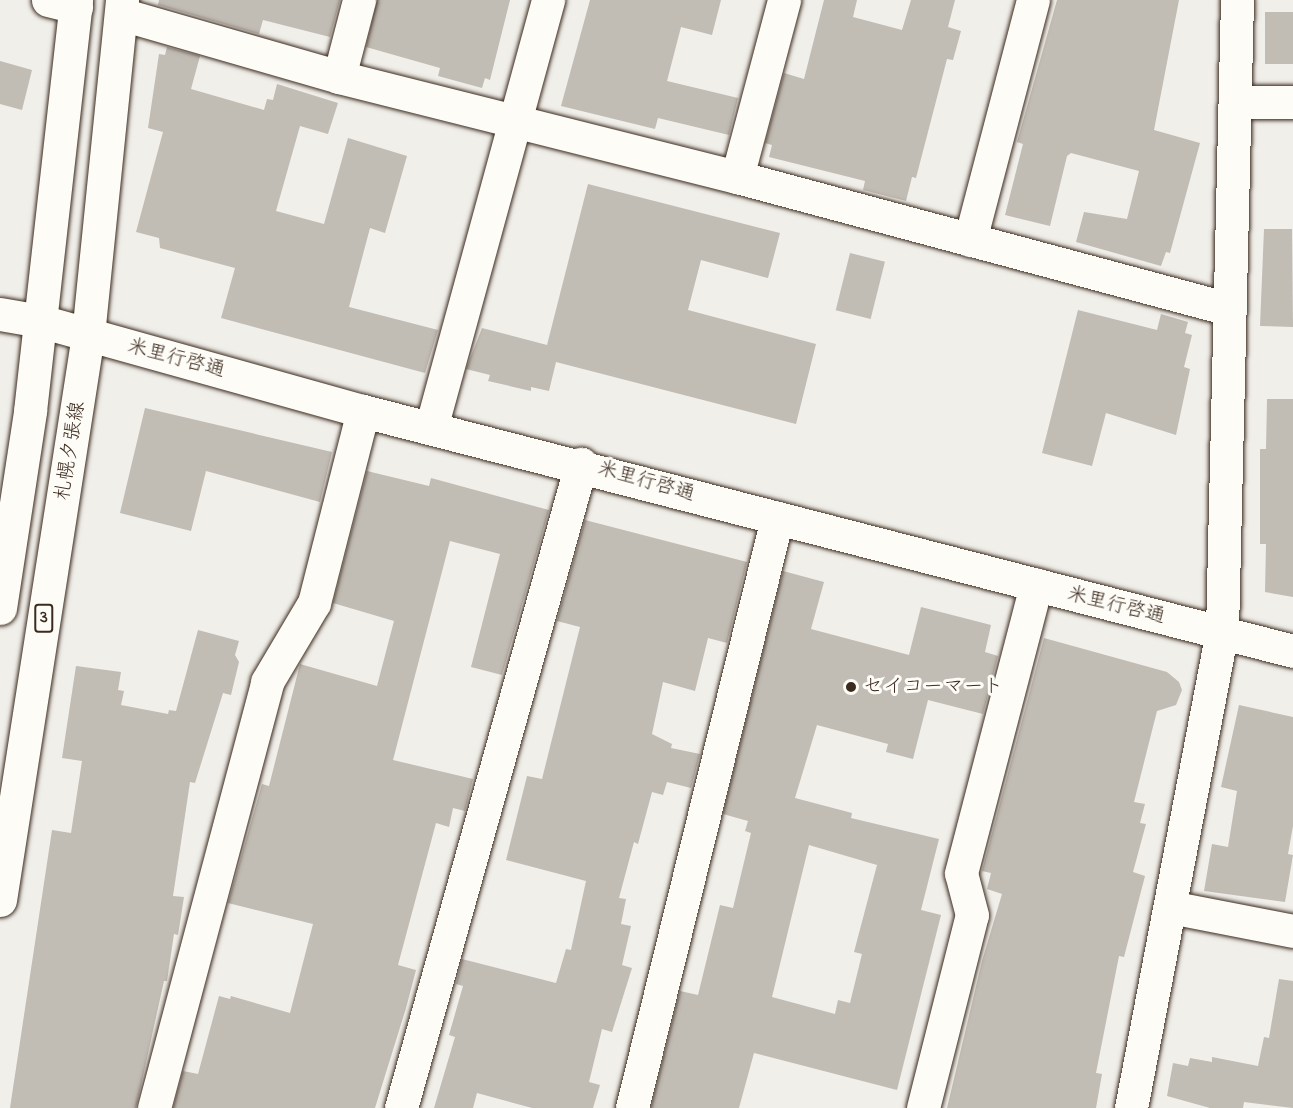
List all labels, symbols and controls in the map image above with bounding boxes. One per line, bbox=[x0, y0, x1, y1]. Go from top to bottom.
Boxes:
street label: 米里行啓通 bbox=[125, 334, 227, 384]
street label: 札幌夕張線 bbox=[51, 400, 91, 502]
street label: 米里行啓通 bbox=[595, 457, 697, 507]
street label: 米里行啓通 bbox=[1065, 582, 1167, 630]
road number: 3 bbox=[34, 603, 54, 633]
place label: セイコーマート bbox=[863, 675, 1003, 699]
marker: セイコーマート bbox=[844, 680, 858, 694]

